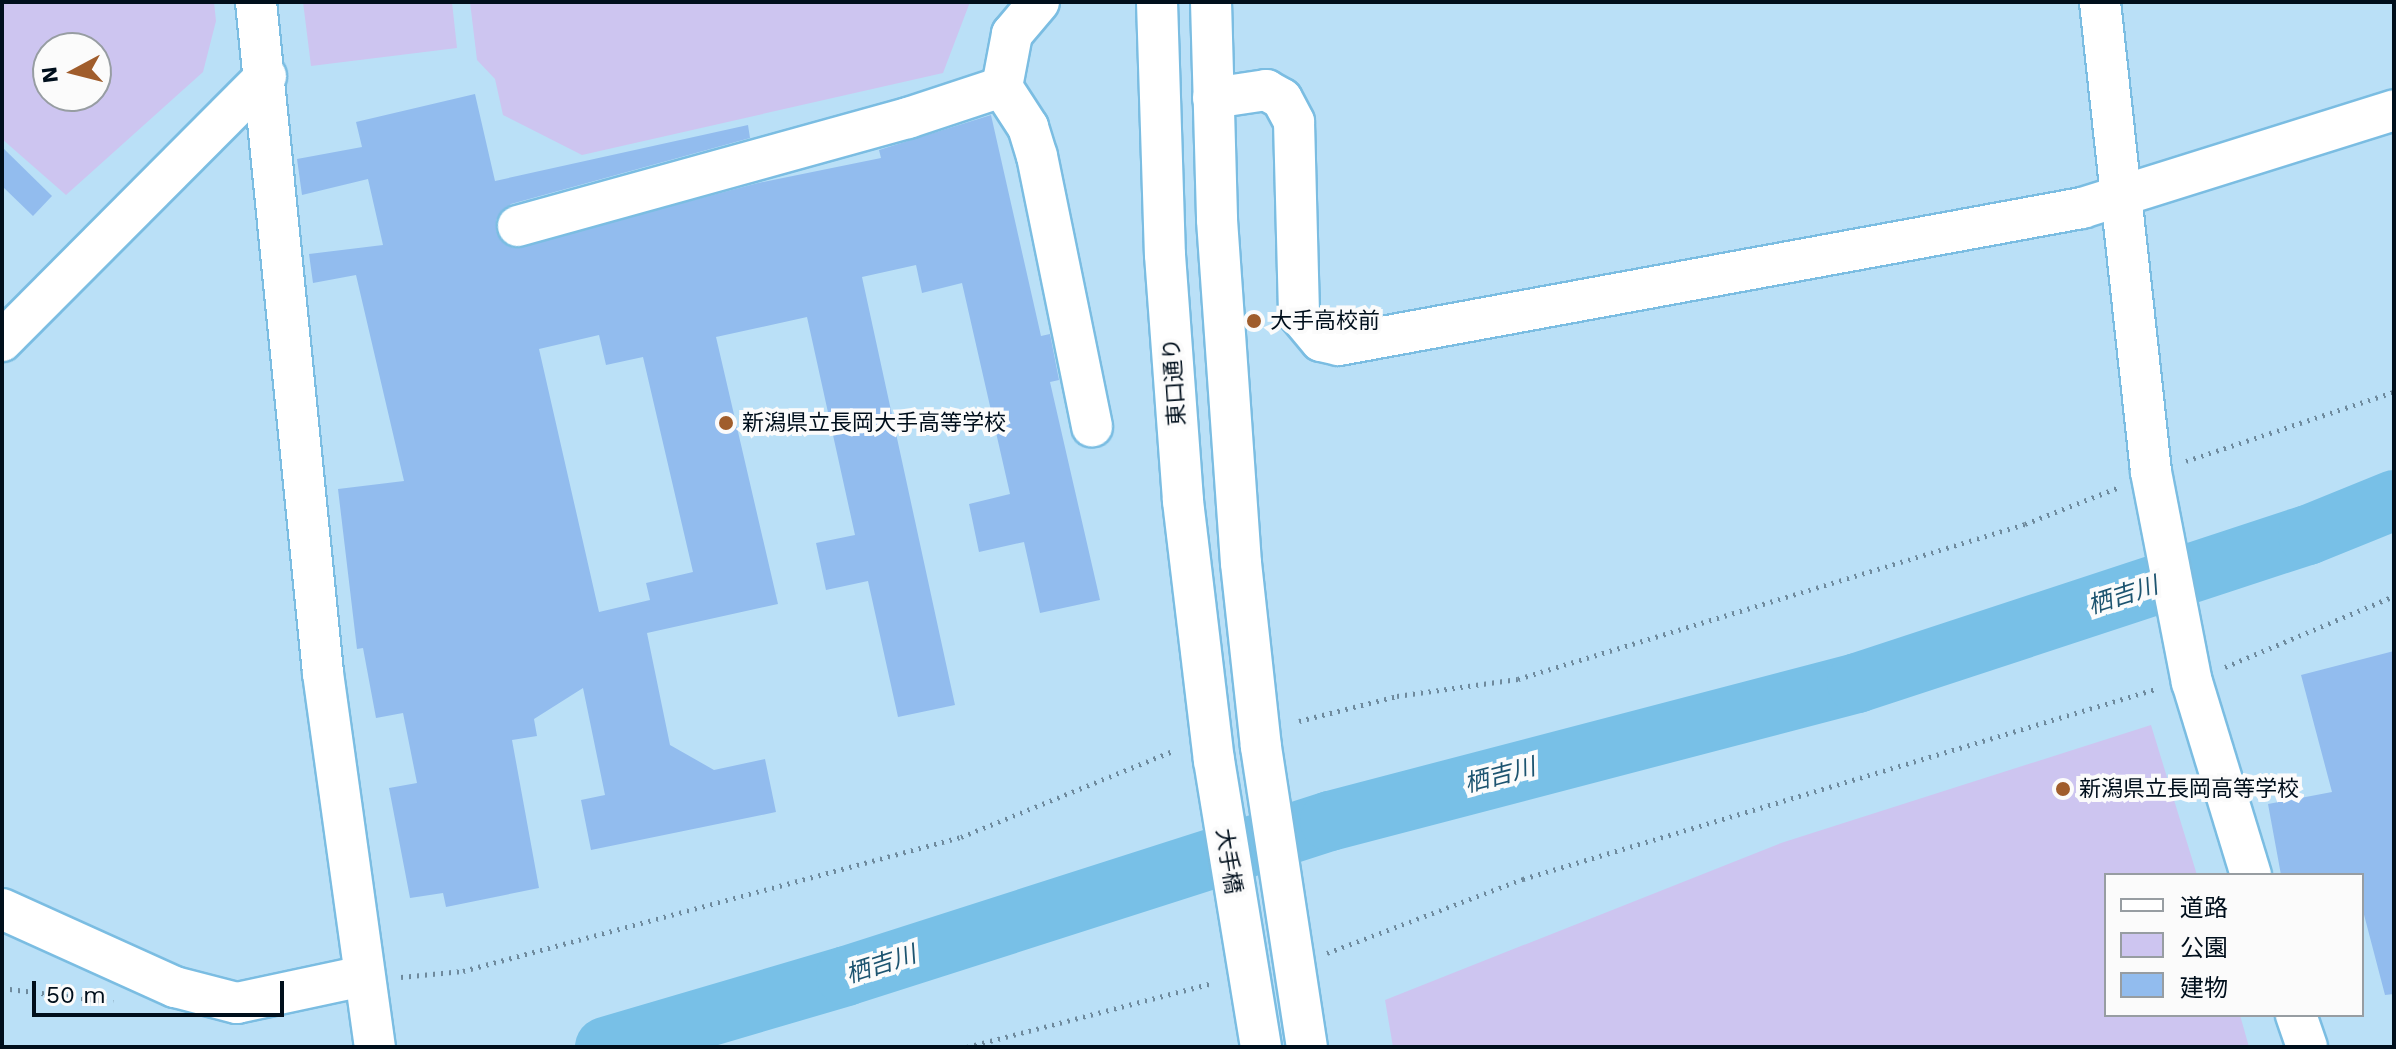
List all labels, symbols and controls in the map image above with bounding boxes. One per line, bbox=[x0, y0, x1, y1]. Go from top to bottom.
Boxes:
north arrow bbox=[32, 32, 112, 112]
text: N bbox=[36, 65, 63, 84]
place label: 大手高校前 bbox=[1270, 308, 1380, 334]
marker: 大手高校前 bbox=[1245, 312, 1263, 330]
street label: 東口通り bbox=[1158, 337, 1190, 427]
place label: 新潟県立長岡大手高等学校 bbox=[742, 410, 1006, 436]
marker: 新潟県立長岡大手高等学校 bbox=[717, 414, 735, 432]
water label: 栖吉川 bbox=[2084, 571, 2162, 621]
water label: 栖吉川 bbox=[1461, 753, 1539, 799]
place label: 新潟県立長岡高等学校 bbox=[2079, 776, 2299, 802]
marker: 新潟県立長岡高等学校 bbox=[2054, 780, 2072, 798]
street label: 大手橋 bbox=[1211, 826, 1247, 896]
legend bbox=[2104, 873, 2364, 1017]
text: 道路 bbox=[2180, 894, 2228, 922]
text: 公園 bbox=[2180, 934, 2228, 962]
water label: 栖吉川 bbox=[842, 940, 920, 990]
scale bar bbox=[36, 965, 288, 1015]
text: 建物 bbox=[2180, 974, 2228, 1002]
text: 50 m bbox=[46, 981, 106, 1009]

